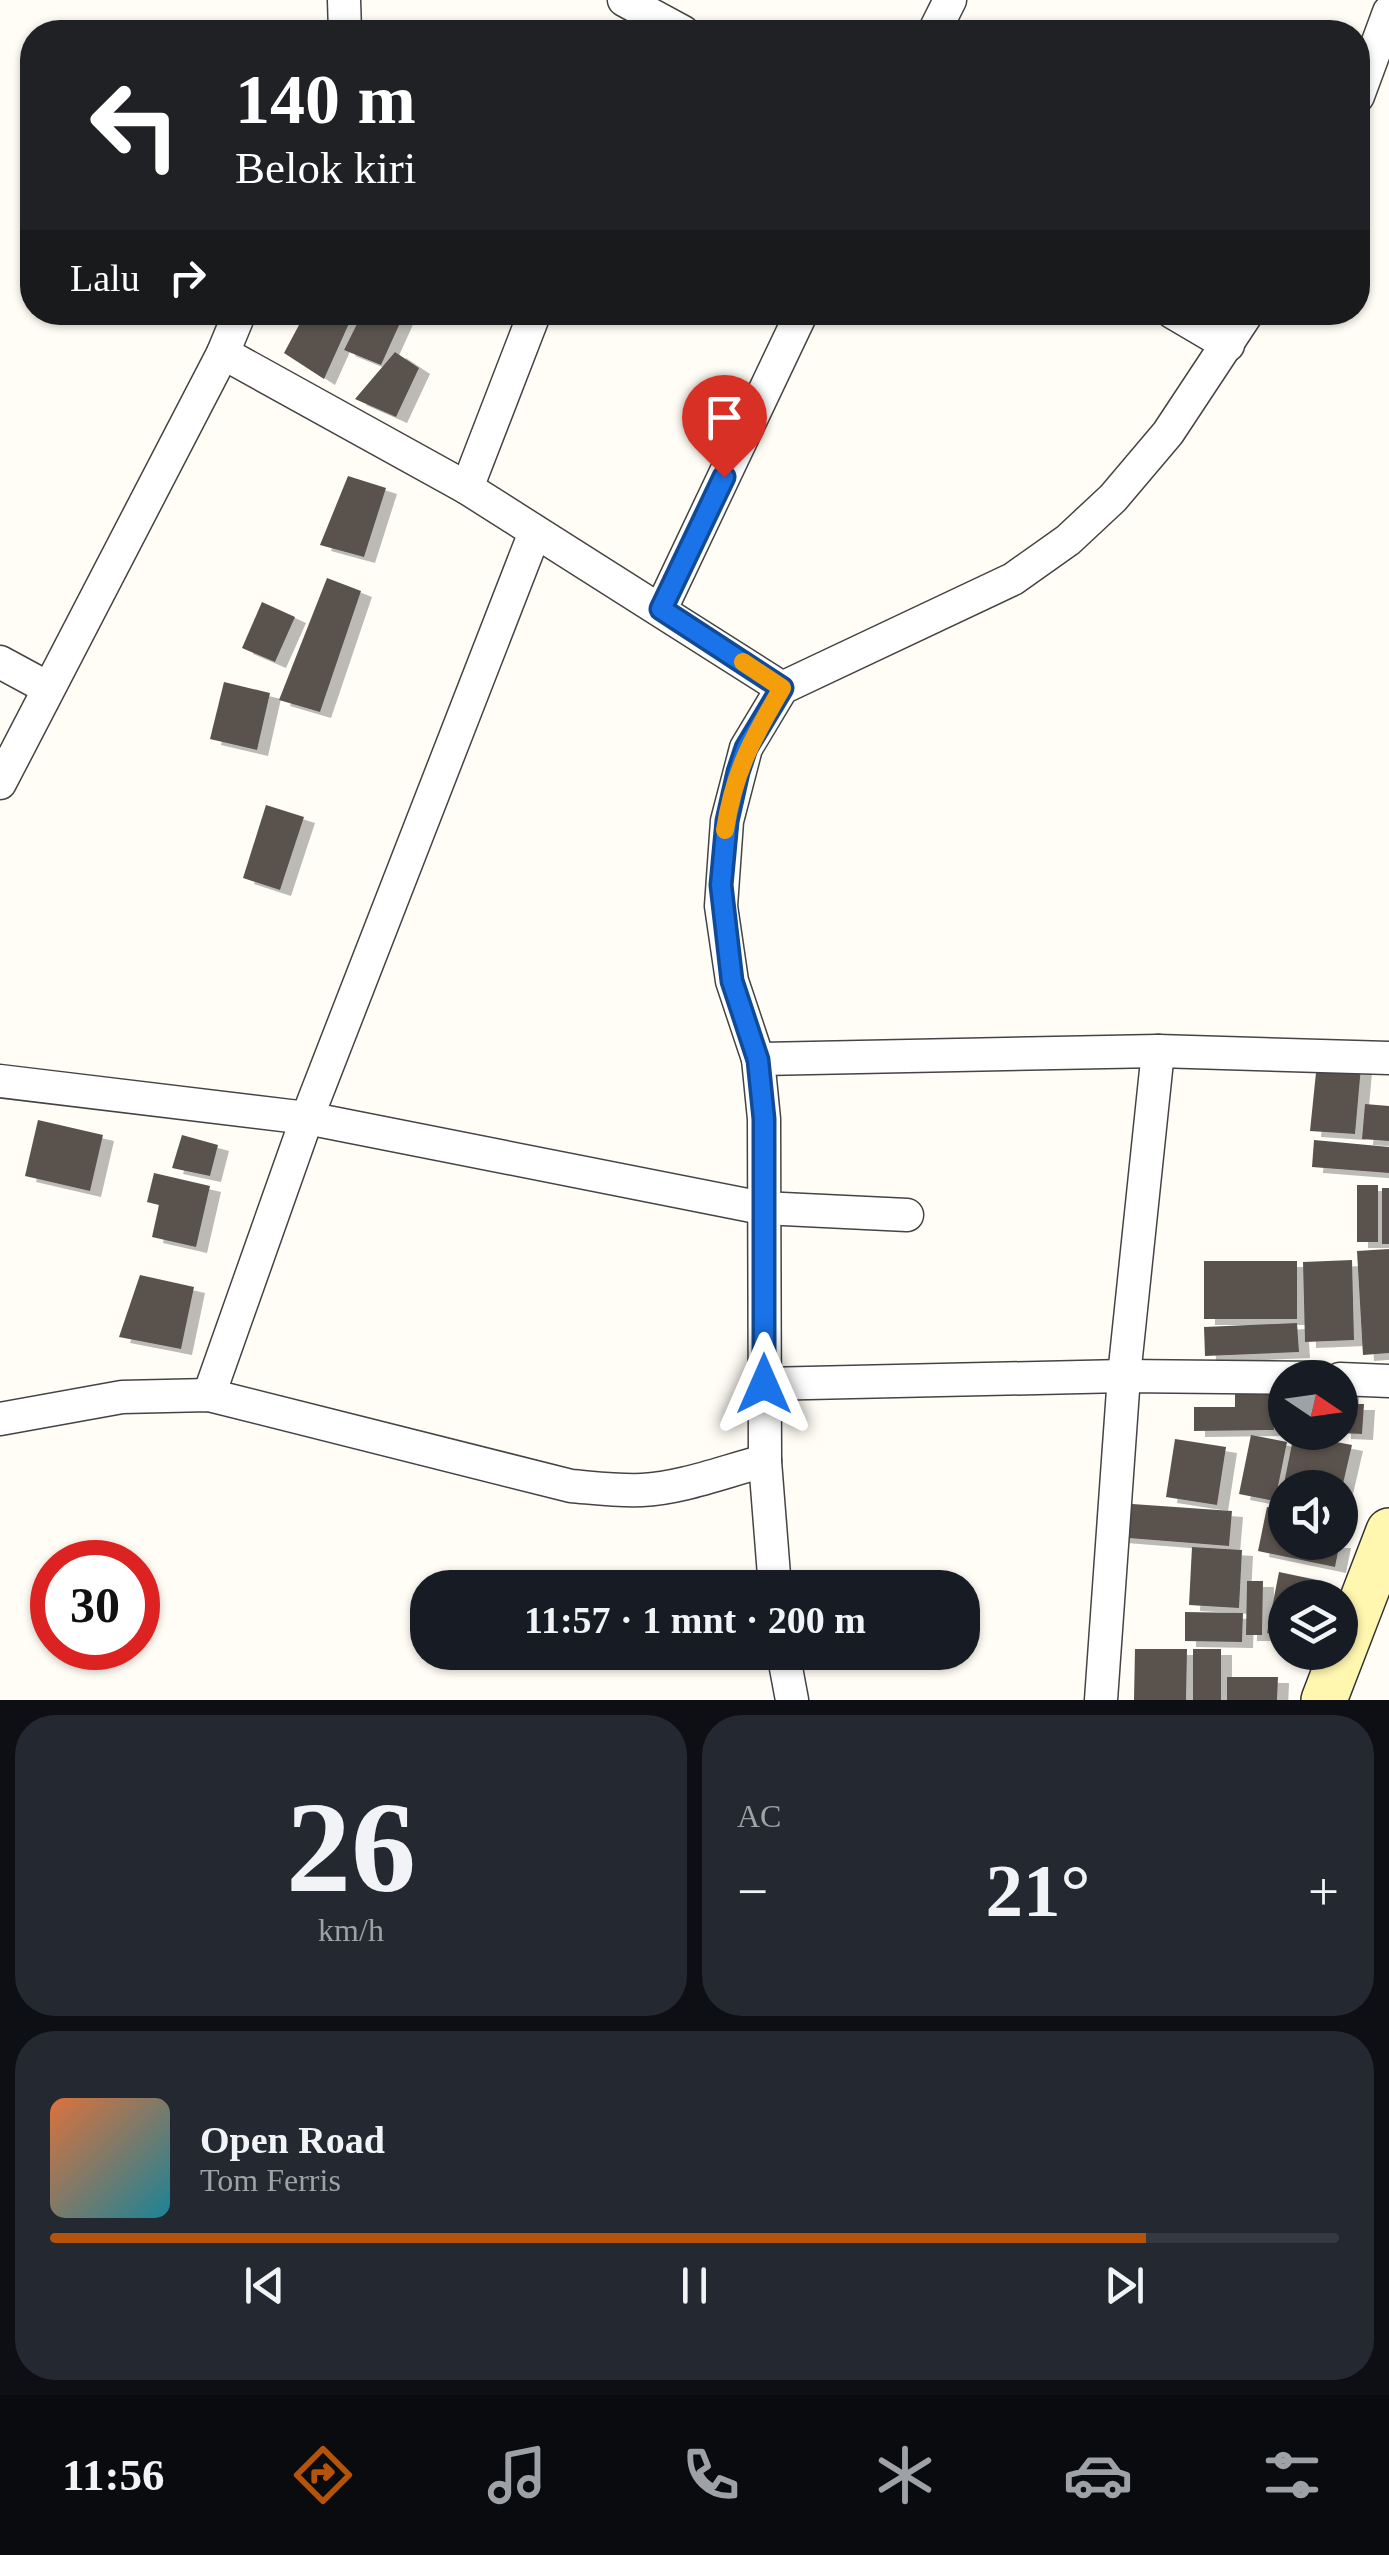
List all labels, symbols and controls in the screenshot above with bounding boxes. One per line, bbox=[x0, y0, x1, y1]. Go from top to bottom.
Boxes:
icon: left bbox=[70, 60, 200, 190]
text: 140 m bbox=[235, 61, 416, 138]
text: Belok kiri bbox=[235, 143, 416, 193]
icon: right bbox=[160, 250, 215, 305]
text: Lalu bbox=[70, 257, 140, 299]
pin bbox=[682, 375, 767, 478]
icon: arrive bbox=[697, 390, 752, 445]
position arrow bbox=[712, 1332, 816, 1436]
north arrow bbox=[1268, 1360, 1358, 1450]
map controls bbox=[1268, 1360, 1358, 1670]
button: sound bbox=[1268, 1470, 1358, 1560]
speed limit sign: 30 bbox=[30, 1540, 160, 1670]
button: layers bbox=[1268, 1580, 1358, 1670]
text: 11:57 · 1 mnt · 200 m bbox=[524, 1599, 866, 1641]
text: 26 bbox=[286, 1775, 416, 1919]
text: AC bbox=[737, 1798, 781, 1834]
text: 21° bbox=[986, 1849, 1091, 1932]
text: − bbox=[737, 1861, 768, 1922]
text: + bbox=[1308, 1861, 1339, 1922]
text: km/h bbox=[318, 1912, 384, 1948]
text: Open Road bbox=[200, 2119, 385, 2161]
text: Tom Ferris bbox=[200, 2162, 341, 2198]
icon: previous bbox=[237, 2258, 292, 2313]
icon: pause bbox=[667, 2258, 722, 2313]
icon: next bbox=[1097, 2258, 1152, 2313]
icon: directions bbox=[288, 2440, 358, 2510]
icon: music bbox=[482, 2440, 552, 2510]
icon: phone bbox=[676, 2440, 746, 2510]
icon: climate bbox=[870, 2440, 940, 2510]
icon: car bbox=[1063, 2440, 1133, 2510]
icon: filters bbox=[1257, 2440, 1327, 2510]
text: 11:56 bbox=[62, 2450, 164, 2500]

